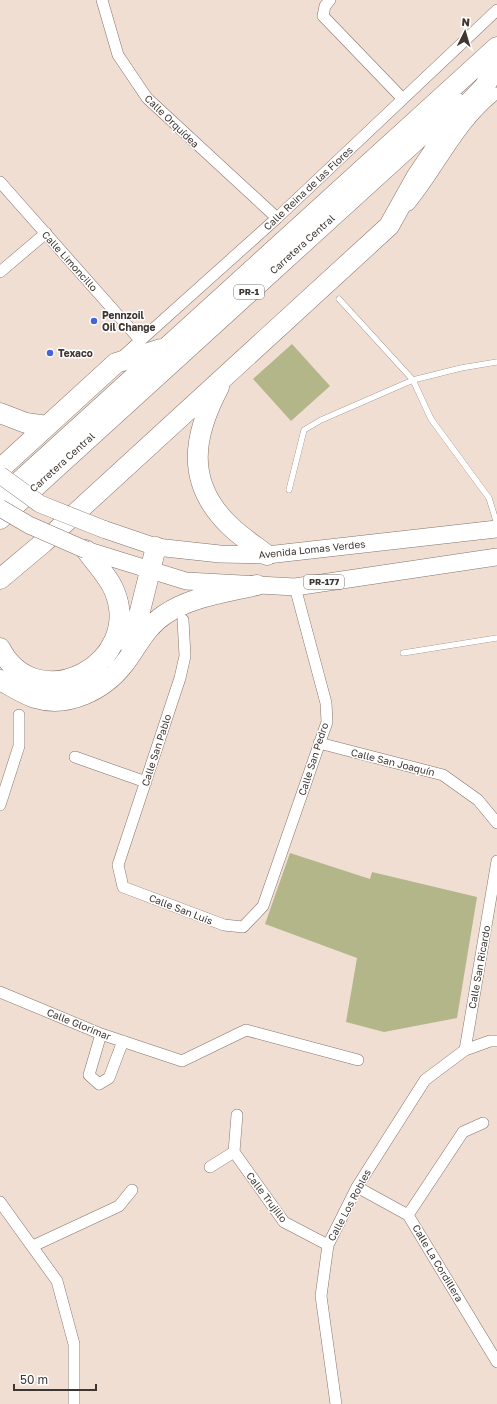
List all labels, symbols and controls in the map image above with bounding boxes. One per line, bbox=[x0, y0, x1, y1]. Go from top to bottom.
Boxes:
north arrow bbox=[445, 12, 485, 52]
text: N bbox=[461, 15, 471, 28]
street label: Calle Orquídea bbox=[142, 92, 202, 150]
street label: Calle Reina de las Flores bbox=[261, 144, 355, 232]
street label: Carretera Central bbox=[267, 212, 337, 276]
street label: Calle Limoncillo bbox=[40, 228, 100, 294]
road number: PR-1 bbox=[234, 285, 264, 299]
place label: Pennzoil Oil Change bbox=[102, 309, 155, 333]
marker: Pennzoil Oil Change bbox=[89, 316, 99, 326]
place label: Texaco bbox=[58, 347, 93, 359]
marker: Texaco bbox=[45, 348, 55, 358]
street label: Carretera Central bbox=[27, 430, 97, 494]
street label: Avenida Lomas Verdes bbox=[258, 537, 366, 561]
road number: PR-177 bbox=[304, 575, 344, 589]
street label: Calle San Pablo bbox=[139, 712, 173, 788]
street label: Calle San Pedro bbox=[296, 721, 330, 797]
street label: Calle San Joaquín bbox=[350, 746, 436, 778]
street label: Calle San Luis bbox=[147, 891, 215, 927]
street label: Calle San Ricardo bbox=[466, 924, 492, 1010]
street label: Calle Glorimar bbox=[45, 1006, 113, 1042]
street label: Calle Los Robles bbox=[325, 1167, 373, 1243]
street label: Calle Trujillo bbox=[244, 1169, 290, 1225]
street label: Calle La Cordillera bbox=[410, 1222, 466, 1304]
scale bar bbox=[14, 1366, 96, 1392]
text: 50 m bbox=[20, 1372, 48, 1387]

